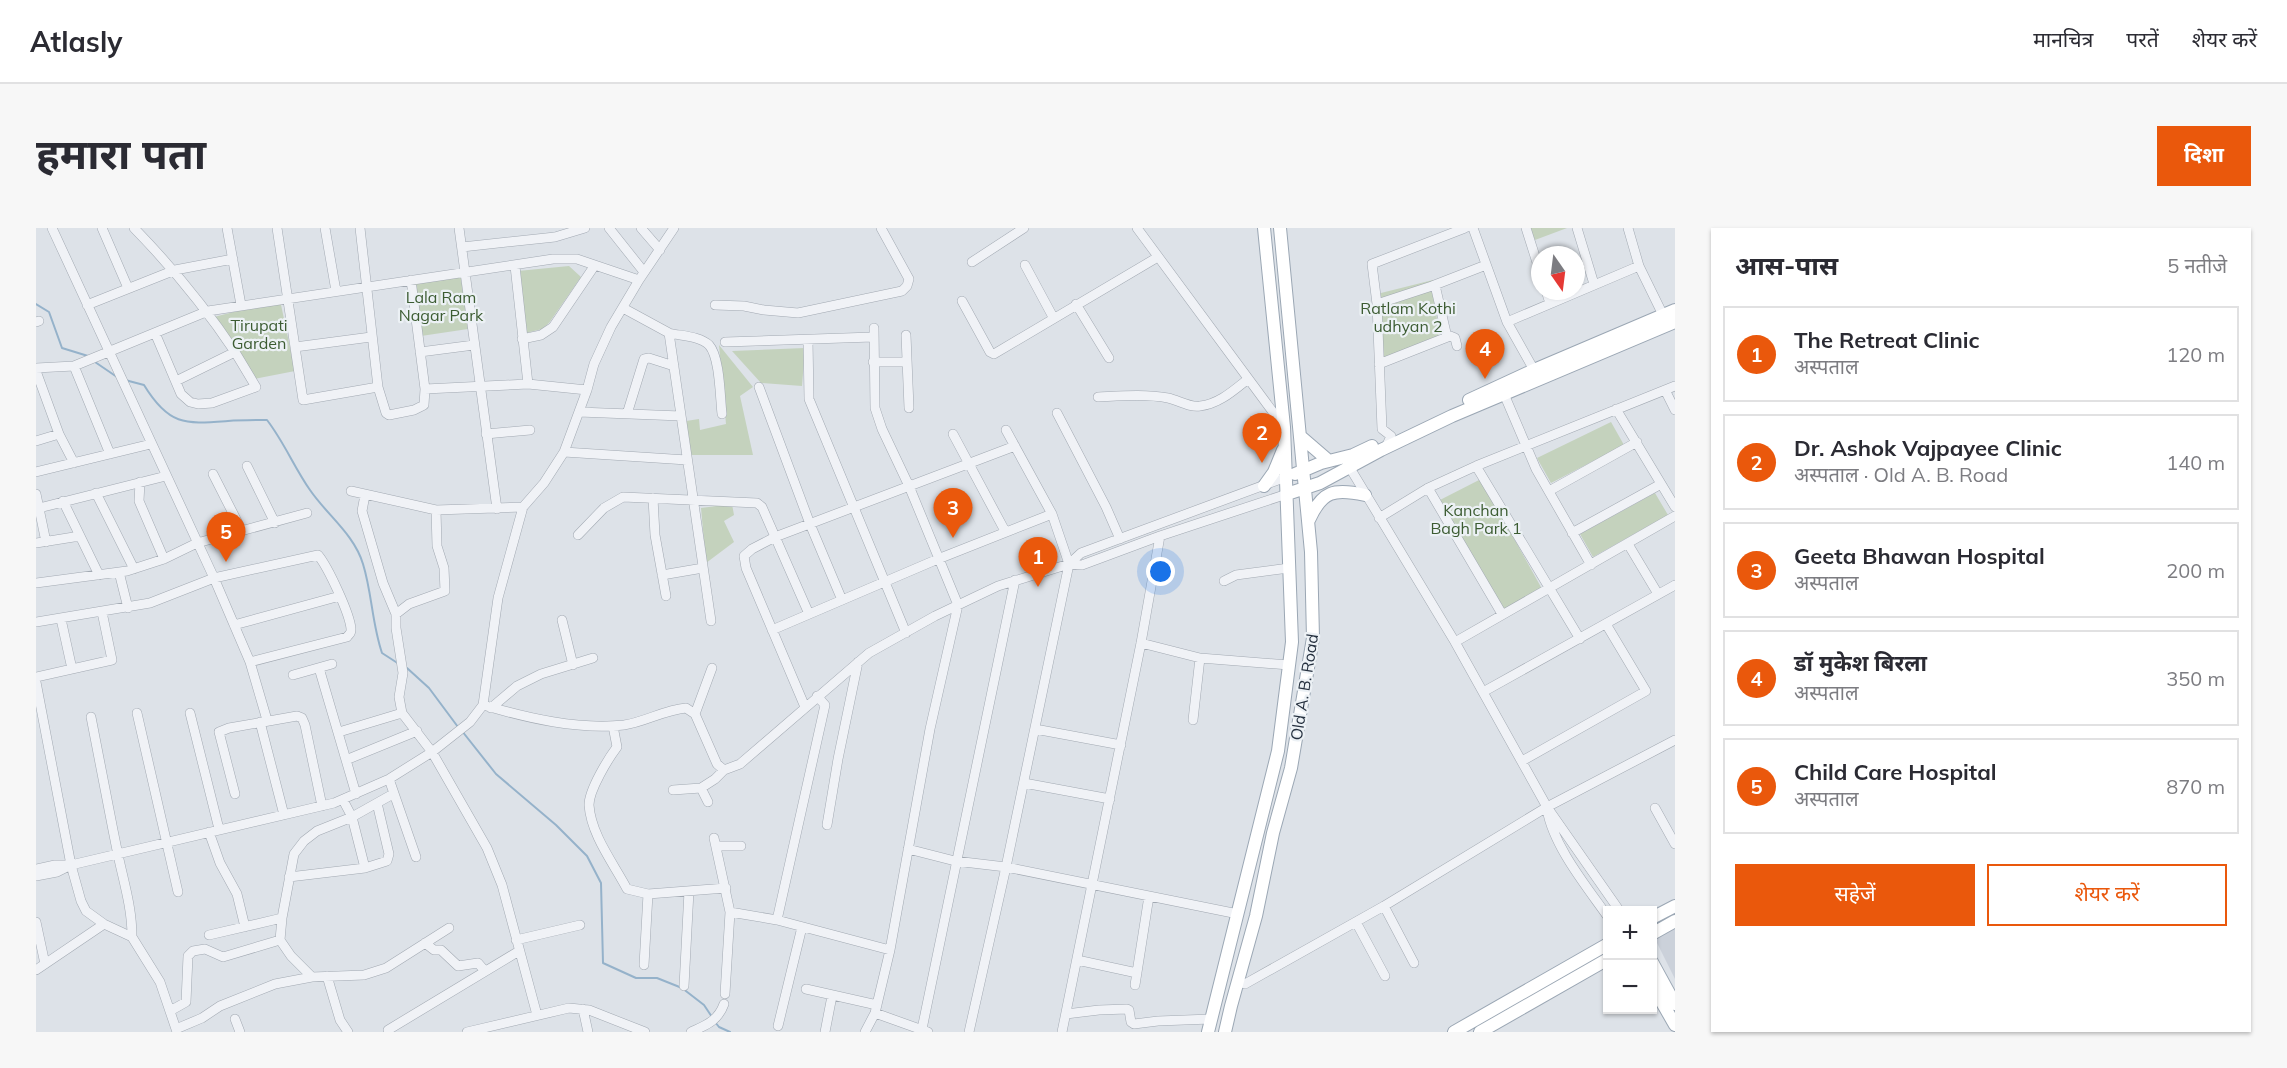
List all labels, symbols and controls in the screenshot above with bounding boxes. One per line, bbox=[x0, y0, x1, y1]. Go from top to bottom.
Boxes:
text: Atlasly bbox=[30, 24, 122, 59]
text: मानचित्र bbox=[2033, 26, 2093, 52]
text: परतें bbox=[2126, 26, 2159, 52]
text: शेयर करें bbox=[2192, 26, 2257, 52]
button: दिशा bbox=[2157, 126, 2251, 186]
text: हमारा पता bbox=[36, 127, 206, 180]
north arrow bbox=[1531, 246, 1585, 300]
text: आस-पास bbox=[1735, 249, 1838, 282]
text: 5 नतीजे bbox=[2167, 253, 2227, 278]
park label: Lala Ram Nagar Park bbox=[399, 287, 484, 325]
park label: Ratlam Kothi udhyan 2 bbox=[1360, 298, 1456, 336]
park label: Tirupati Garden bbox=[230, 315, 288, 353]
text: The Retreat Clinic bbox=[1794, 326, 1980, 354]
pin: 4 bbox=[1466, 330, 1504, 379]
text: 1 bbox=[1751, 342, 1763, 367]
text: 120 m bbox=[2166, 342, 2225, 367]
text: अस्पताल bbox=[1794, 354, 1859, 379]
pin: 2 bbox=[1242, 414, 1282, 463]
text: Dr. Ashok Vajpayee Clinic bbox=[1794, 434, 2062, 462]
text: 2 bbox=[1751, 450, 1763, 475]
text: 140 m bbox=[2166, 450, 2225, 475]
text: अस्पताल · Old A. B. Road bbox=[1794, 462, 2008, 487]
pin: 3 bbox=[934, 488, 972, 538]
park label: Kanchan Bagh Park 1 bbox=[1430, 500, 1522, 538]
pin: 5 bbox=[206, 512, 246, 562]
pin: 1 bbox=[1018, 538, 1058, 587]
text: Geeta Bhawan Hospital bbox=[1794, 542, 2045, 570]
your location bbox=[1146, 557, 1175, 586]
text: 3 bbox=[1751, 558, 1763, 583]
text: 200 m bbox=[2166, 558, 2225, 583]
text: अस्पताल bbox=[1794, 570, 1859, 595]
street label: Old A. B. Road bbox=[1286, 632, 1322, 742]
text: डॉ मुकेश बिरला bbox=[1794, 649, 1927, 677]
text: 4 bbox=[1751, 666, 1763, 691]
text: 350 m bbox=[2166, 666, 2225, 691]
text: अस्पताल bbox=[1794, 680, 1859, 705]
text: Child Care Hospital bbox=[1794, 758, 1997, 786]
text: 5 bbox=[1751, 774, 1763, 799]
text: 870 m bbox=[2166, 774, 2225, 799]
text: अस्पताल bbox=[1794, 786, 1859, 811]
button: सहेजें bbox=[1735, 864, 1975, 926]
button: शेयर करें bbox=[1987, 864, 2227, 926]
map controls bbox=[1603, 906, 1657, 1014]
button: + bbox=[1603, 906, 1657, 960]
button: − bbox=[1603, 960, 1657, 1014]

